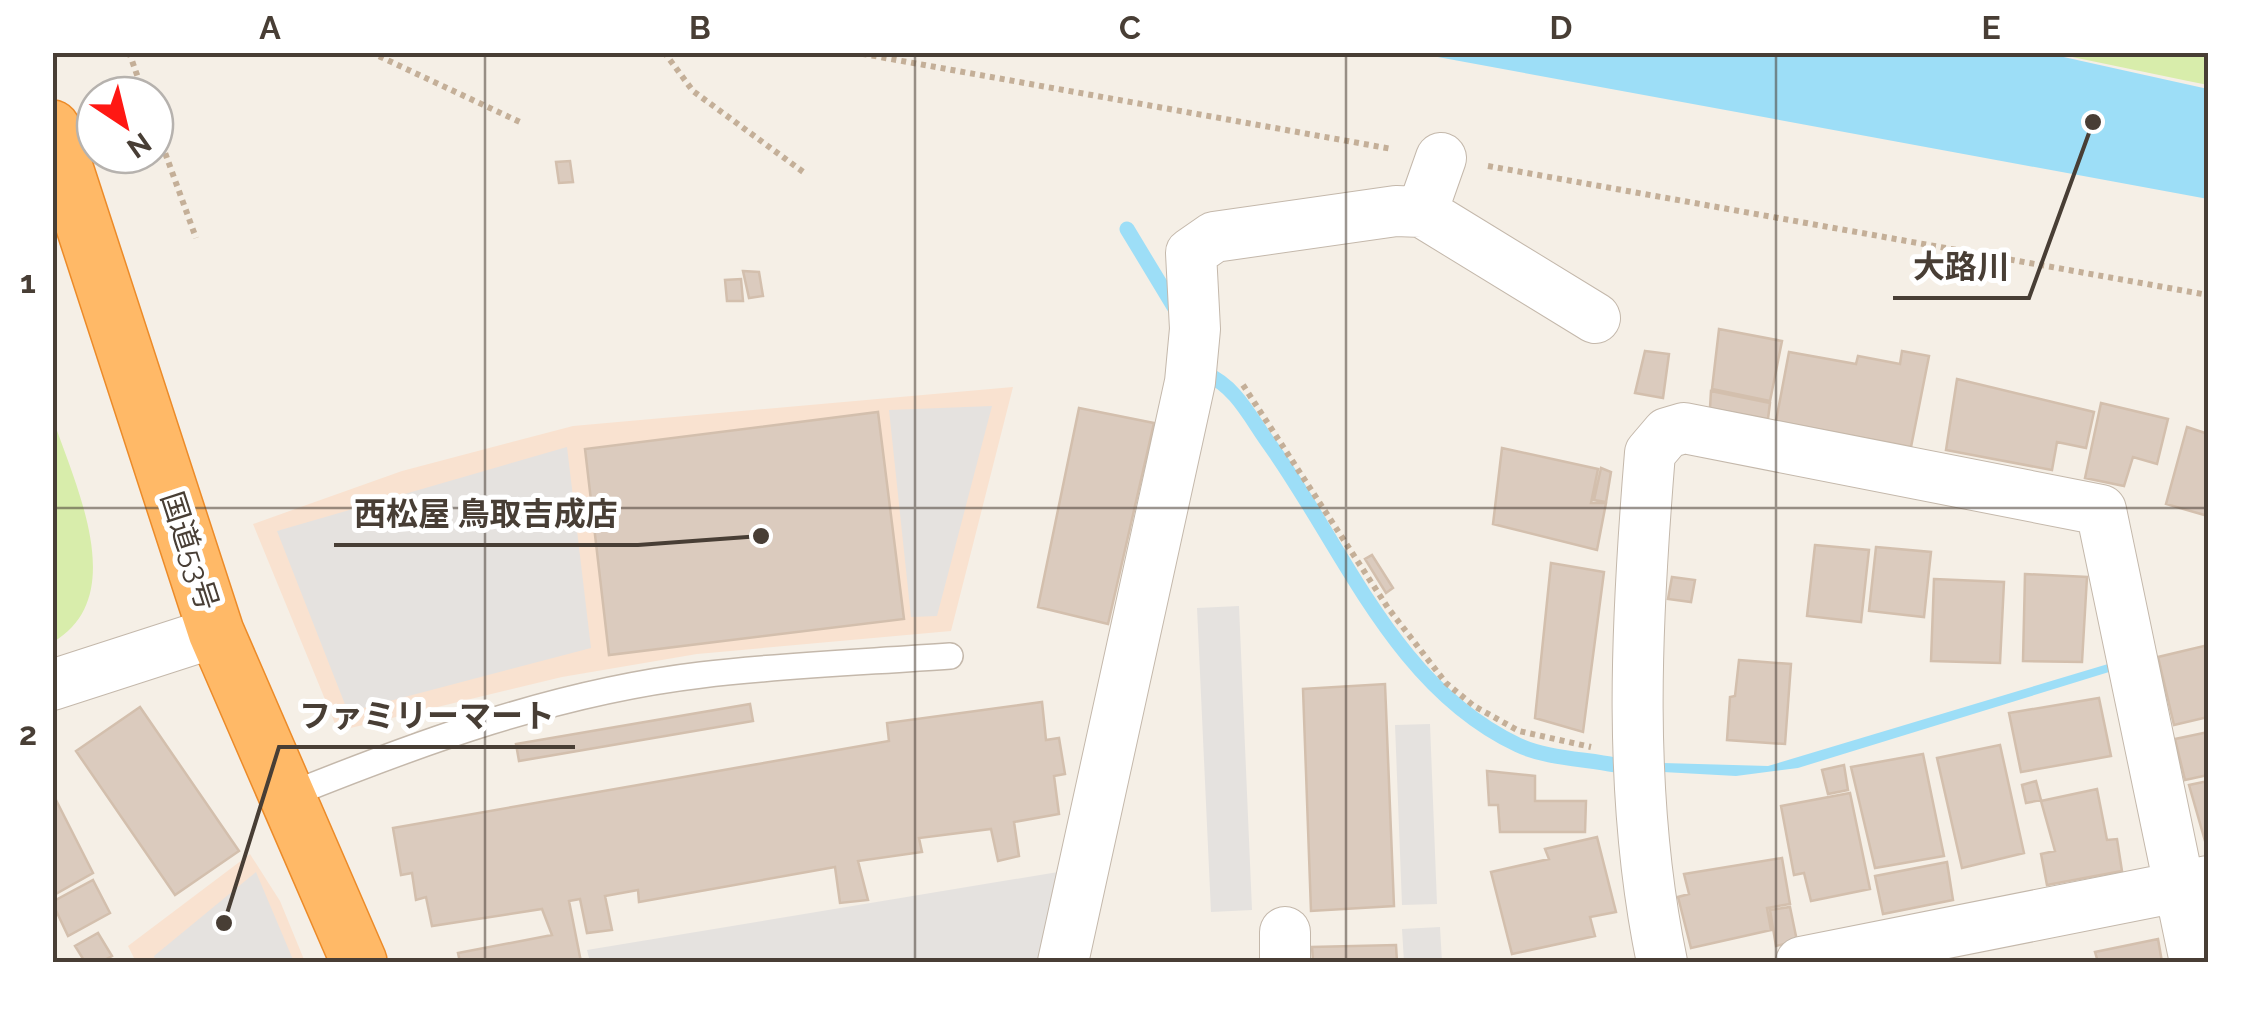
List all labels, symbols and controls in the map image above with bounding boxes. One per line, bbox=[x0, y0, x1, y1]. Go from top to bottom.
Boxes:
text: A bbox=[259, 9, 281, 46]
text: B bbox=[689, 9, 711, 46]
text: C bbox=[1119, 9, 1141, 46]
text: D bbox=[1550, 9, 1572, 46]
text: E bbox=[1981, 9, 2001, 46]
north arrow bbox=[75, 75, 175, 175]
text: N bbox=[121, 125, 157, 165]
callout: 大路川 bbox=[1893, 236, 2029, 298]
text: 大路川 bbox=[1913, 248, 2009, 285]
text: 1 bbox=[20, 263, 36, 300]
callout: 西松屋 鳥取吉成店 bbox=[334, 483, 638, 545]
street label: 国道53号 bbox=[154, 487, 226, 615]
text: 西松屋 鳥取吉成店 bbox=[354, 495, 618, 532]
callout: ファミリーマート bbox=[279, 685, 575, 747]
text: ファミリーマート bbox=[299, 697, 555, 734]
text: 2 bbox=[19, 715, 37, 752]

